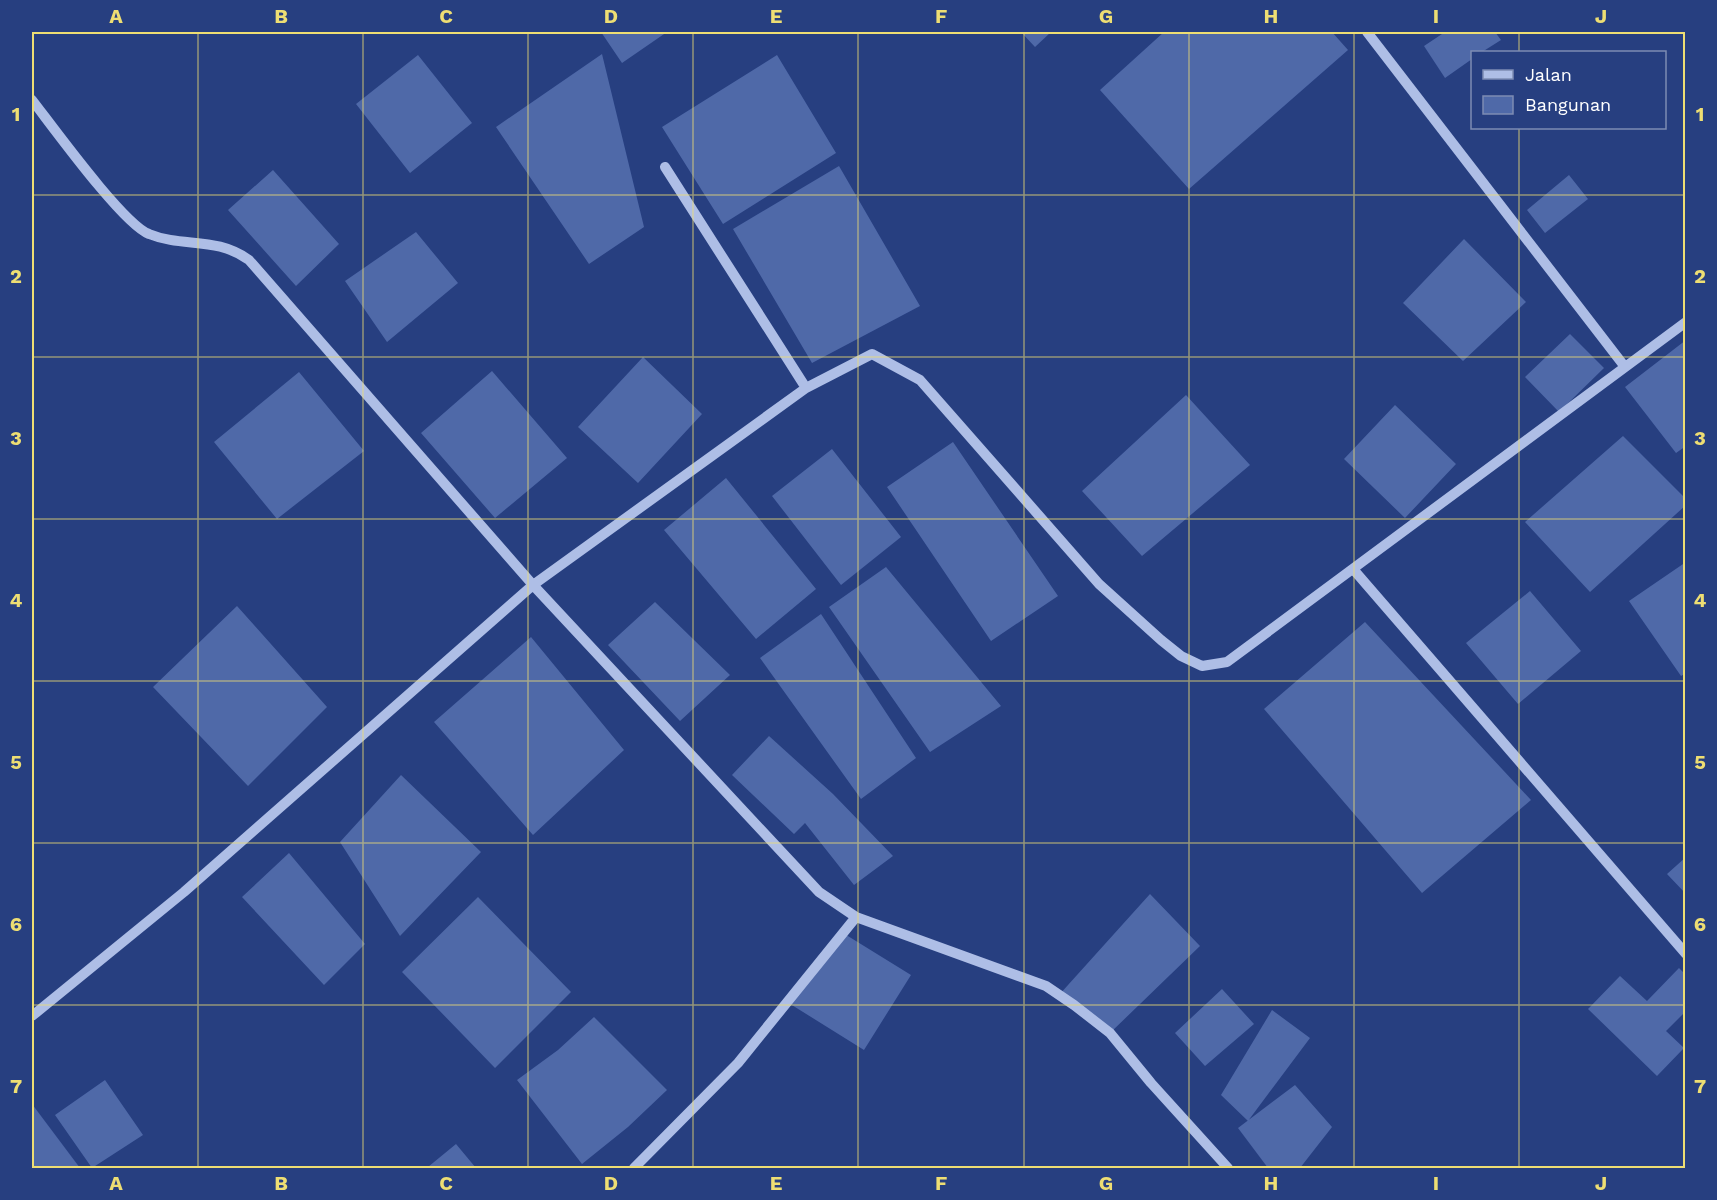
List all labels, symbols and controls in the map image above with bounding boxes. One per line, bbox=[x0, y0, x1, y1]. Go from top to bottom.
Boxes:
text: A bbox=[109, 4, 123, 28]
text: B bbox=[274, 4, 288, 28]
text: C bbox=[439, 4, 453, 28]
text: D bbox=[604, 4, 618, 28]
text: E bbox=[770, 4, 782, 28]
text: F bbox=[935, 4, 947, 28]
text: G bbox=[1099, 4, 1113, 28]
text: H bbox=[1264, 4, 1278, 28]
text: I bbox=[1433, 4, 1439, 28]
text: J bbox=[1595, 4, 1607, 28]
legend bbox=[1471, 51, 1666, 129]
text: Jalan bbox=[1525, 64, 1572, 85]
text: Bangunan bbox=[1525, 94, 1611, 115]
text: 1 bbox=[12, 102, 20, 126]
text: 1 bbox=[1696, 102, 1704, 126]
text: 2 bbox=[10, 264, 22, 288]
text: 2 bbox=[1694, 264, 1706, 288]
text: 3 bbox=[10, 426, 22, 450]
text: 3 bbox=[1694, 426, 1706, 450]
text: 4 bbox=[10, 588, 23, 612]
text: 4 bbox=[1694, 588, 1707, 612]
text: 5 bbox=[10, 750, 22, 774]
text: 5 bbox=[1694, 750, 1706, 774]
text: 6 bbox=[10, 912, 22, 936]
text: 6 bbox=[1694, 912, 1706, 936]
text: 7 bbox=[10, 1074, 22, 1098]
text: 7 bbox=[1694, 1074, 1706, 1098]
text: A bbox=[109, 1171, 123, 1195]
text: B bbox=[274, 1171, 288, 1195]
text: C bbox=[439, 1171, 453, 1195]
text: D bbox=[604, 1171, 618, 1195]
text: E bbox=[770, 1171, 782, 1195]
text: F bbox=[935, 1171, 947, 1195]
text: G bbox=[1099, 1171, 1113, 1195]
text: H bbox=[1264, 1171, 1278, 1195]
text: I bbox=[1433, 1171, 1439, 1195]
text: J bbox=[1595, 1171, 1607, 1195]

